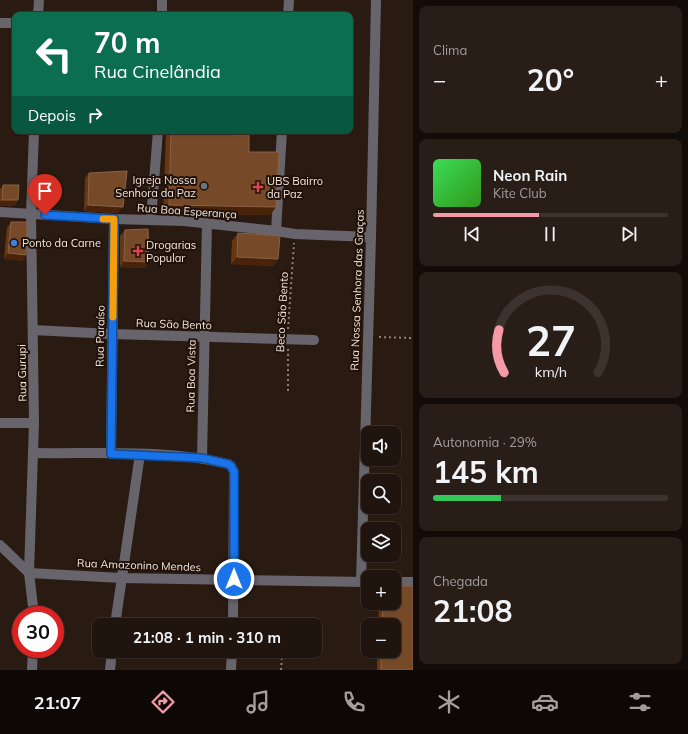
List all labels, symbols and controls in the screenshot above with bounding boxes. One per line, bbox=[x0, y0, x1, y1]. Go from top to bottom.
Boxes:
text: 70 m bbox=[94, 25, 160, 60]
icon: left bbox=[28, 28, 80, 80]
text: Clima bbox=[433, 42, 467, 58]
text: Rua Cinelândia bbox=[94, 60, 221, 83]
text: 20° bbox=[527, 61, 574, 99]
text: − bbox=[433, 66, 446, 94]
text: + bbox=[655, 66, 668, 94]
icon: right bbox=[84, 104, 106, 126]
text: Depois bbox=[28, 106, 76, 125]
text: Neon Rain bbox=[493, 166, 567, 185]
place label: Igreja Nossa Senhora da Paz bbox=[115, 173, 196, 200]
pin bbox=[28, 174, 62, 215]
place label: UBS Bairro da Paz bbox=[267, 174, 323, 201]
icon: arrive bbox=[34, 180, 56, 202]
marker: Igreja Nossa Senhora da Paz bbox=[199, 181, 209, 191]
marker: UBS Bairro da Paz bbox=[252, 181, 264, 193]
text: Kite Club bbox=[493, 185, 547, 201]
street label: Rua Boa Esperança bbox=[137, 201, 237, 221]
street label: Rua Nossa Senhora das Graças bbox=[347, 209, 367, 371]
icon: previous bbox=[461, 223, 483, 245]
icon: pause bbox=[539, 223, 561, 245]
icon: next bbox=[618, 223, 640, 245]
place label: Ponto da Carne bbox=[22, 236, 101, 250]
marker: Ponto da Carne bbox=[9, 238, 19, 248]
place label: Drogarias Popular bbox=[146, 238, 196, 265]
marker: Drogarias Popular bbox=[133, 246, 143, 256]
street label: Beco São Bento bbox=[273, 271, 291, 353]
street label: Rua Paraíso bbox=[92, 305, 108, 367]
text: 27 bbox=[526, 314, 575, 366]
street label: Rua São Bento bbox=[136, 316, 212, 332]
street label: Rua Boa Vista bbox=[183, 339, 199, 413]
street label: Rua Gurupi bbox=[15, 344, 29, 402]
text: km/h bbox=[534, 363, 567, 381]
map controls bbox=[361, 426, 401, 658]
button: sound bbox=[361, 426, 401, 466]
text: Autonomia · 29% bbox=[433, 434, 537, 450]
text: 145 km bbox=[433, 453, 539, 491]
button: search bbox=[361, 474, 401, 514]
button: layers bbox=[361, 522, 401, 562]
street label: Rua Amazonino Mendes bbox=[77, 556, 201, 574]
position arrow bbox=[213, 558, 255, 600]
button: + bbox=[361, 570, 401, 610]
text: Chegada bbox=[433, 573, 488, 589]
text: 21:08 bbox=[433, 592, 512, 630]
speed limit sign: 30 bbox=[12, 606, 64, 658]
button: − bbox=[361, 618, 401, 658]
text: 21:08 · 1 min · 310 m bbox=[133, 628, 281, 647]
icon: directions bbox=[149, 688, 177, 716]
icon: music bbox=[244, 688, 272, 716]
icon: phone bbox=[340, 688, 368, 716]
icon: climate bbox=[435, 688, 463, 716]
icon: car bbox=[531, 688, 559, 716]
icon: filters bbox=[626, 688, 654, 716]
text: 21:07 bbox=[34, 691, 81, 714]

